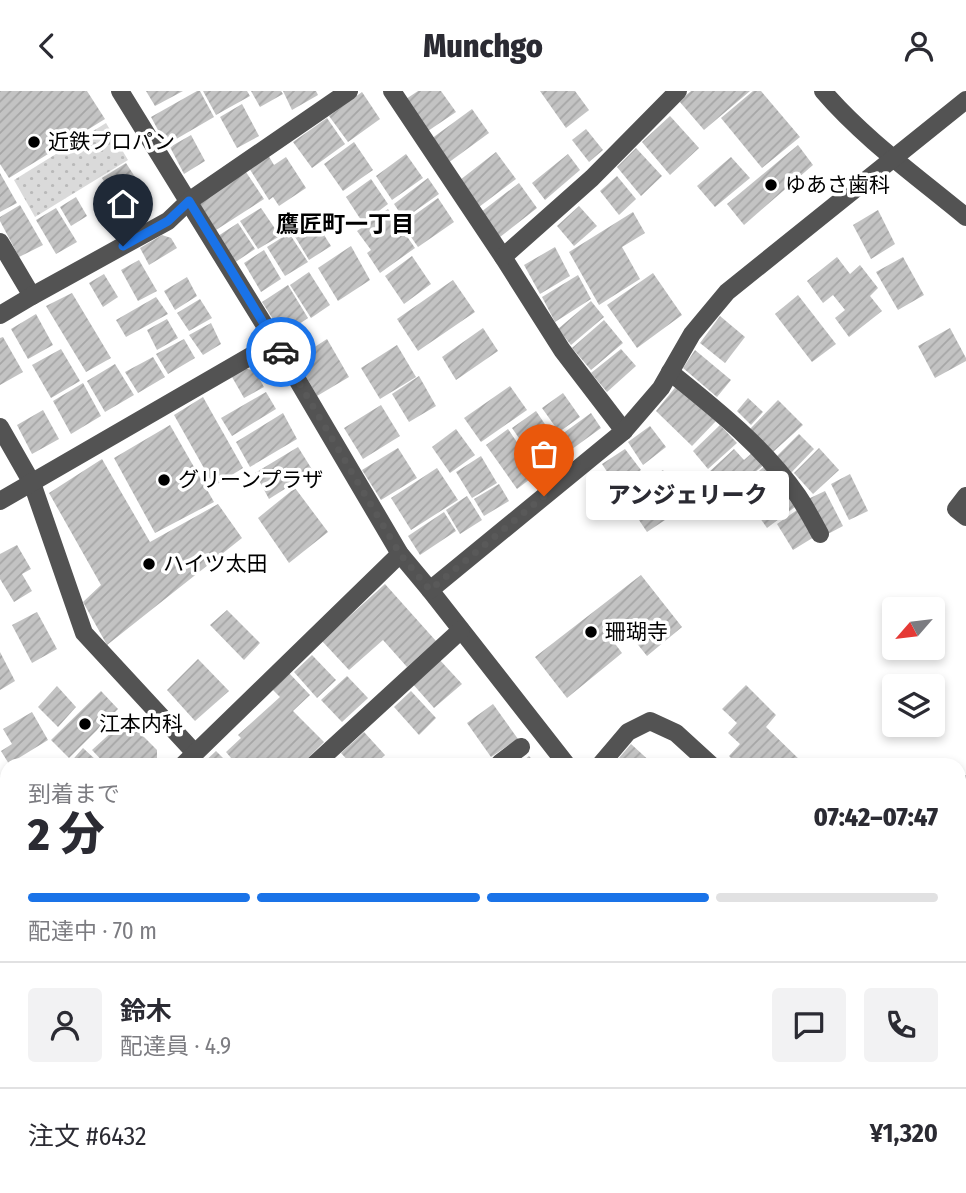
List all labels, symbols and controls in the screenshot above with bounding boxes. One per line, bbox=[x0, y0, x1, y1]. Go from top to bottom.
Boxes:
icon: back bbox=[28, 27, 66, 65]
text: Munchgo bbox=[423, 27, 543, 65]
icon: person bbox=[900, 27, 938, 65]
place label: 近鉄プロパン bbox=[48, 129, 175, 155]
marker: 近鉄プロパン bbox=[26, 134, 42, 150]
place label: ゆあさ歯科 bbox=[785, 172, 890, 198]
pin bbox=[93, 174, 153, 246]
marker: ゆあさ歯科 bbox=[763, 177, 779, 193]
icon: home bbox=[104, 185, 142, 223]
district label: 鷹匠町一丁目 bbox=[276, 210, 414, 238]
courier bbox=[246, 317, 316, 387]
icon: car bbox=[262, 333, 300, 371]
pin bbox=[514, 424, 574, 496]
icon: bag bbox=[525, 435, 563, 473]
place label: グリーンプラザ bbox=[178, 467, 323, 493]
callout: アンジェリーク bbox=[586, 471, 789, 521]
marker: グリーンプラザ bbox=[156, 472, 172, 488]
text: アンジェリーク bbox=[607, 481, 768, 509]
place label: ハイツ太田 bbox=[163, 551, 268, 577]
marker: ハイツ太田 bbox=[141, 556, 157, 572]
north arrow bbox=[882, 597, 945, 660]
map controls bbox=[882, 597, 945, 737]
place label: 珊瑚寺 bbox=[605, 619, 668, 645]
marker: 珊瑚寺 bbox=[583, 624, 599, 640]
button: layers bbox=[882, 674, 945, 737]
place label: 江本内科 bbox=[99, 711, 183, 737]
marker: 江本内科 bbox=[77, 716, 93, 732]
text: 到着まで bbox=[28, 780, 120, 808]
text: 07:42–07:47 bbox=[814, 802, 938, 833]
text: 2 分 bbox=[28, 807, 105, 862]
text: 配達中 · 70 m bbox=[28, 917, 157, 945]
button: person bbox=[28, 988, 102, 1062]
button: chat bbox=[772, 988, 846, 1062]
button: phone bbox=[864, 988, 938, 1062]
text: 鈴木 bbox=[120, 996, 172, 1027]
text: 配達員 · 4.9 bbox=[120, 1032, 231, 1060]
text: ¥1,320 bbox=[870, 1118, 938, 1149]
text: 注文 #6432 bbox=[28, 1121, 146, 1152]

